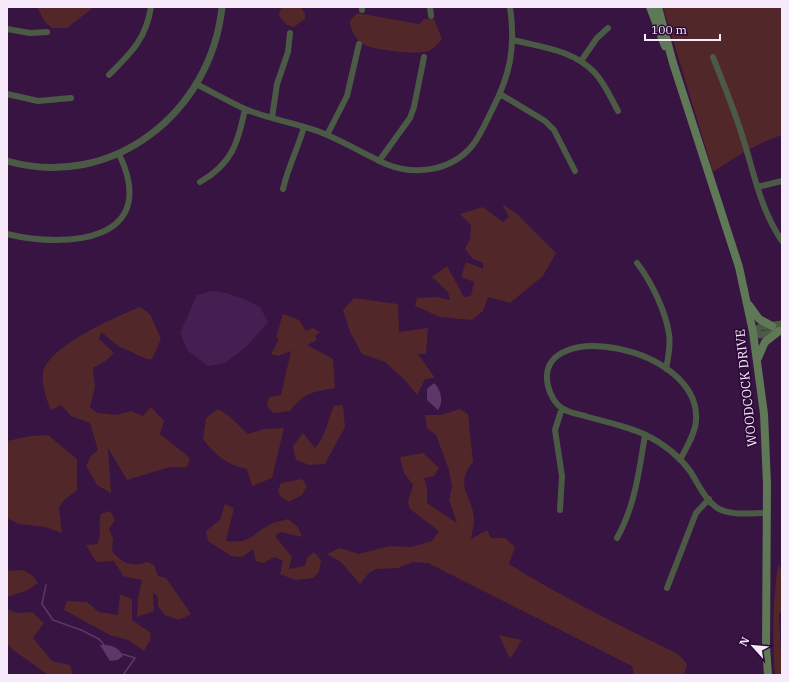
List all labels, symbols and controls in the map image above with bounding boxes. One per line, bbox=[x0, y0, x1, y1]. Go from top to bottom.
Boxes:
scale bar bbox=[645, 16, 720, 42]
text: 100 m bbox=[651, 22, 687, 37]
street label: WOODCOCK DRIVE bbox=[731, 328, 761, 448]
north arrow bbox=[733, 626, 773, 666]
text: N bbox=[736, 634, 752, 649]

